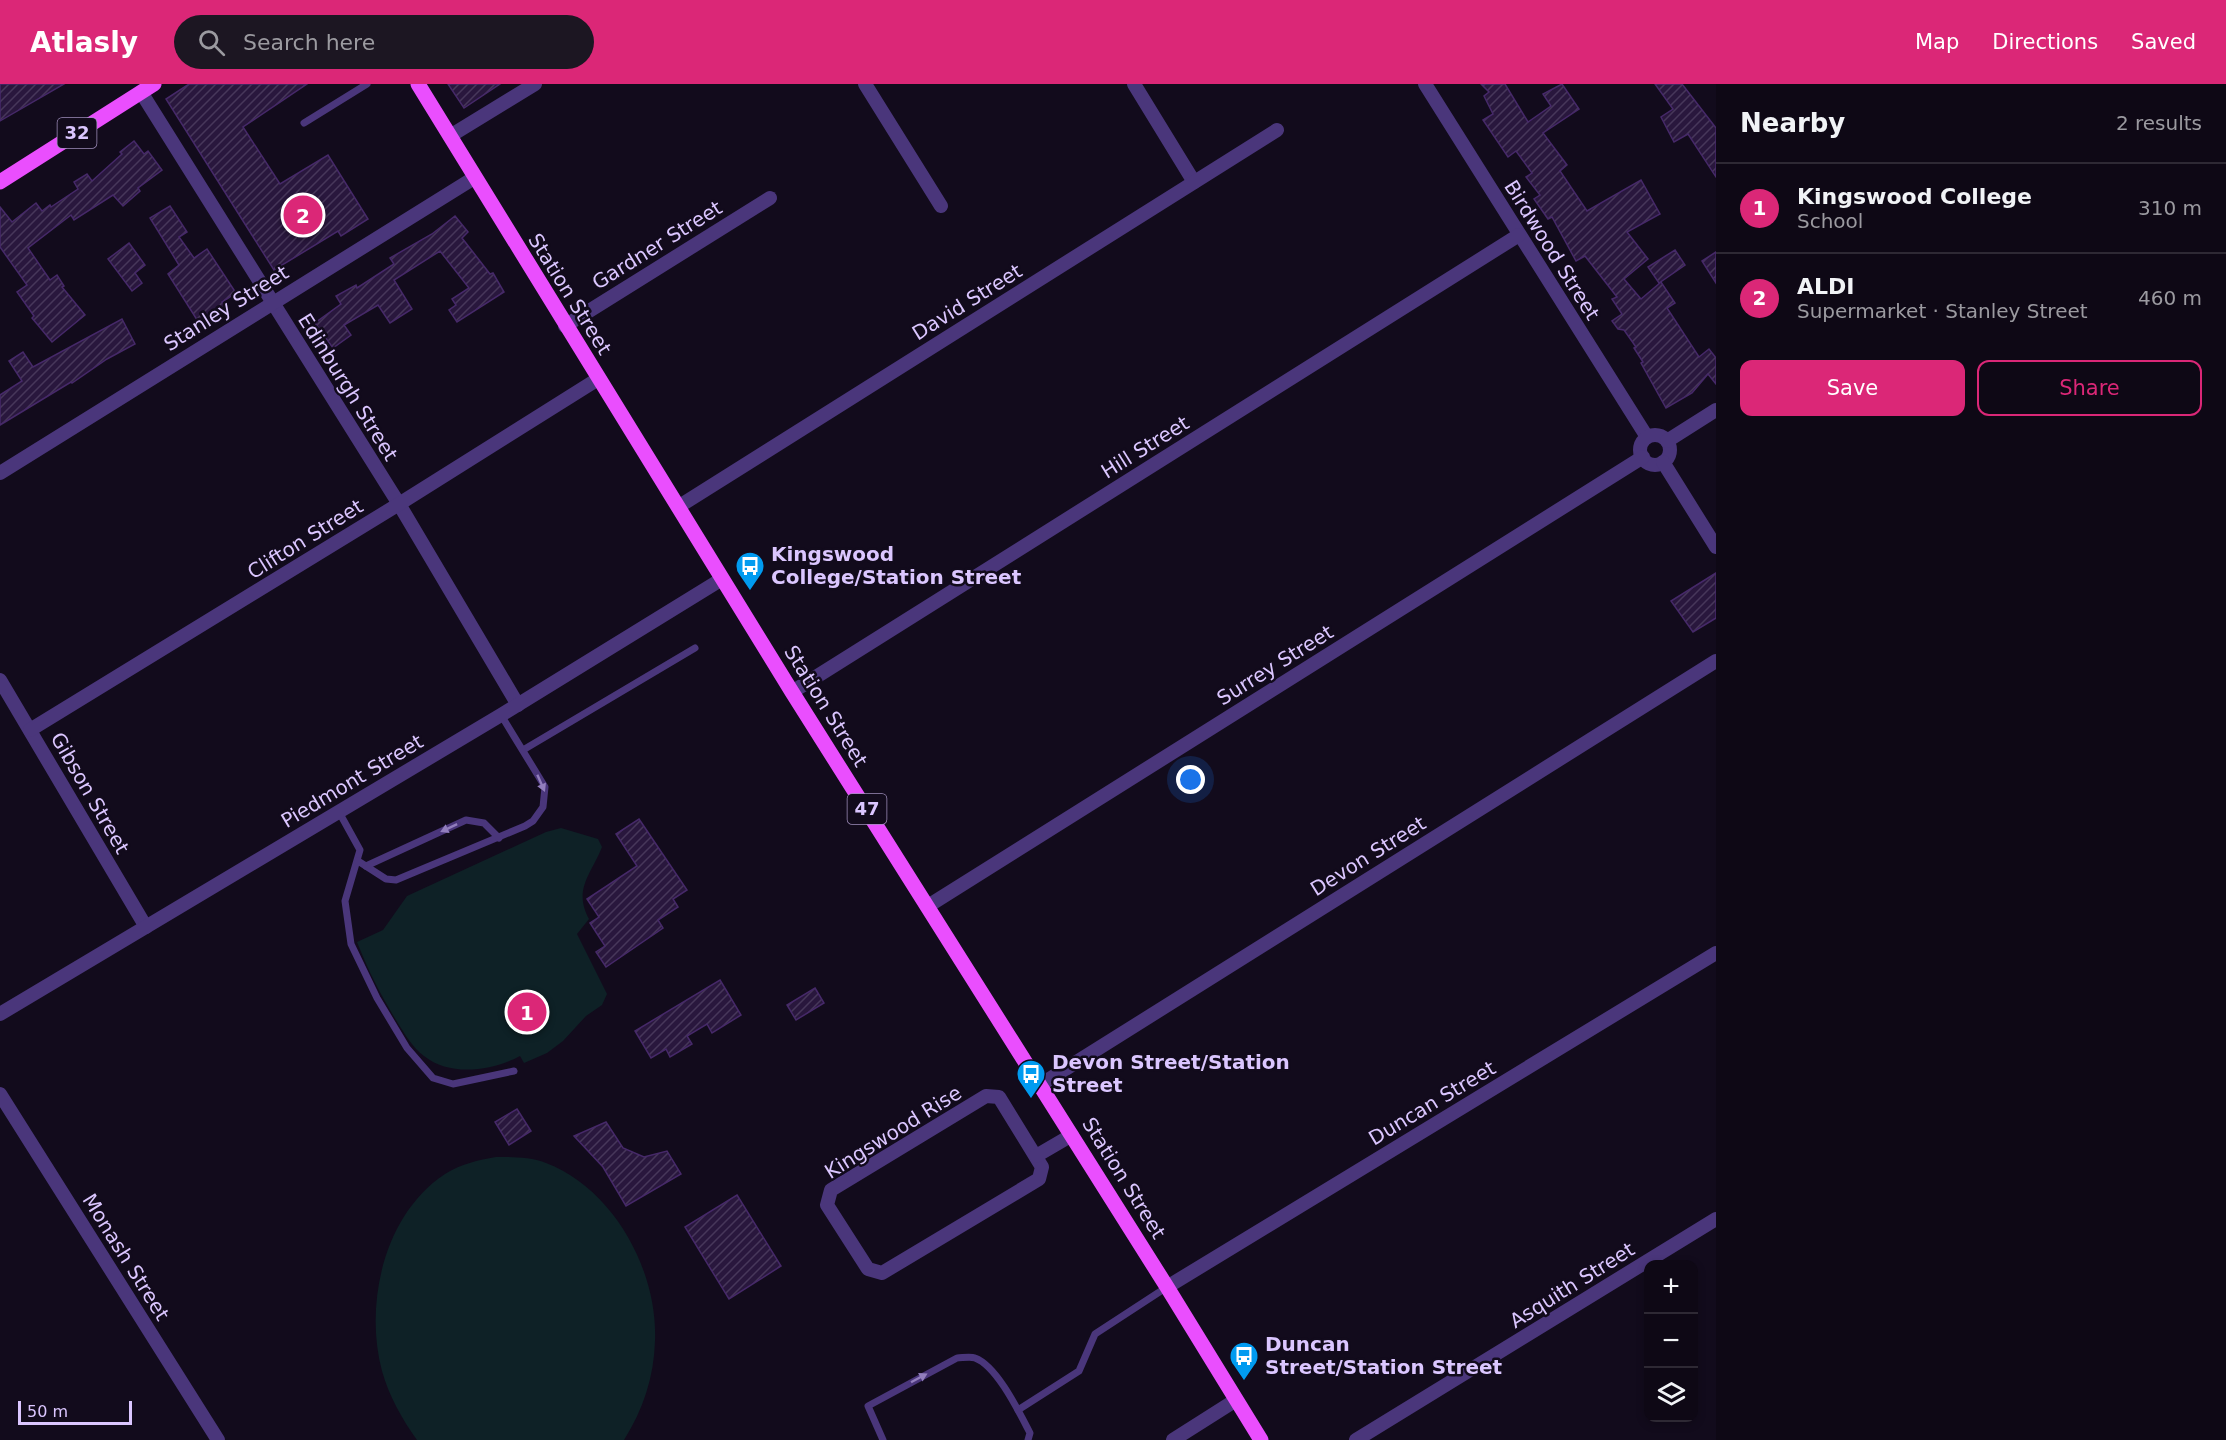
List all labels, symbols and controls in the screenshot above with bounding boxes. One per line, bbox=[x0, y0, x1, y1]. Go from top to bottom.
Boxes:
search box bbox=[174, 15, 594, 69]
text: Atlasly bbox=[30, 26, 138, 59]
icon: search bbox=[195, 26, 228, 59]
text: Search here bbox=[243, 30, 375, 55]
text: Map bbox=[1915, 30, 1959, 54]
text: Directions bbox=[1992, 30, 2098, 54]
text: Saved bbox=[2131, 30, 2196, 54]
text: Nearby bbox=[1740, 108, 1845, 138]
text: 2 results bbox=[2116, 111, 2202, 135]
road number: 32 bbox=[58, 118, 97, 148]
street label: Birdwood Street bbox=[1499, 176, 1605, 325]
text: Kingswood College bbox=[1797, 184, 2032, 209]
pin: 2 bbox=[284, 192, 322, 238]
street label: Gardner Street bbox=[588, 195, 727, 295]
text: 1 bbox=[1753, 196, 1766, 220]
text: 310 m bbox=[2138, 196, 2202, 220]
text: School bbox=[1797, 209, 1863, 233]
street label: Station Street bbox=[523, 229, 617, 359]
street label: David Street bbox=[908, 259, 1026, 345]
street label: Stanley Street bbox=[159, 260, 293, 356]
text: ALDI bbox=[1797, 274, 1855, 299]
text: 2 bbox=[1753, 286, 1766, 310]
text: 460 m bbox=[2138, 286, 2202, 310]
text: Supermarket · Stanley Street bbox=[1797, 299, 2088, 323]
street label: Edinburgh Street bbox=[293, 309, 403, 465]
button: Save bbox=[1740, 360, 1965, 416]
button: Share bbox=[1977, 360, 2202, 416]
street label: Hill Street bbox=[1097, 411, 1193, 483]
street label: Clifton Street bbox=[243, 494, 367, 584]
place label: Kingswood College/Station Street bbox=[771, 542, 1022, 589]
bus stop icon: Kingswood College/Station Street bbox=[734, 550, 766, 592]
street label: Surrey Street bbox=[1213, 620, 1338, 710]
street label: Station Street bbox=[779, 641, 873, 771]
street label: Gibson Street bbox=[46, 728, 135, 858]
street label: Piedmont Street bbox=[277, 729, 428, 833]
your location bbox=[1176, 765, 1205, 794]
one-way arrow bbox=[536, 775, 546, 793]
road number: 47 bbox=[848, 794, 886, 824]
street label: Devon Street bbox=[1306, 811, 1430, 901]
one-way arrow bbox=[439, 823, 457, 833]
pin: 1 bbox=[508, 990, 546, 1034]
place label: Devon Street/Station Street bbox=[1052, 1050, 1290, 1097]
street label: Duncan Street bbox=[1364, 1056, 1500, 1150]
bus stop icon: Devon Street/Station Street bbox=[1015, 1058, 1047, 1100]
street label: Kingswood Rise bbox=[820, 1080, 966, 1184]
street label: Station Street bbox=[1077, 1113, 1171, 1243]
street label: Monash Street bbox=[77, 1189, 175, 1325]
street label: Asquith Street bbox=[1505, 1237, 1639, 1333]
map controls bbox=[1644, 1260, 1698, 1422]
button: + bbox=[1644, 1260, 1698, 1314]
button: − bbox=[1644, 1314, 1698, 1368]
place label: Duncan Street/Station Street bbox=[1265, 1332, 1503, 1379]
bus stop icon: Duncan Street/Station Street bbox=[1228, 1340, 1260, 1382]
button: layers bbox=[1644, 1368, 1698, 1422]
one-way arrow bbox=[911, 1373, 928, 1383]
scale bar bbox=[18, 1398, 132, 1426]
text: 50 m bbox=[27, 1402, 68, 1421]

